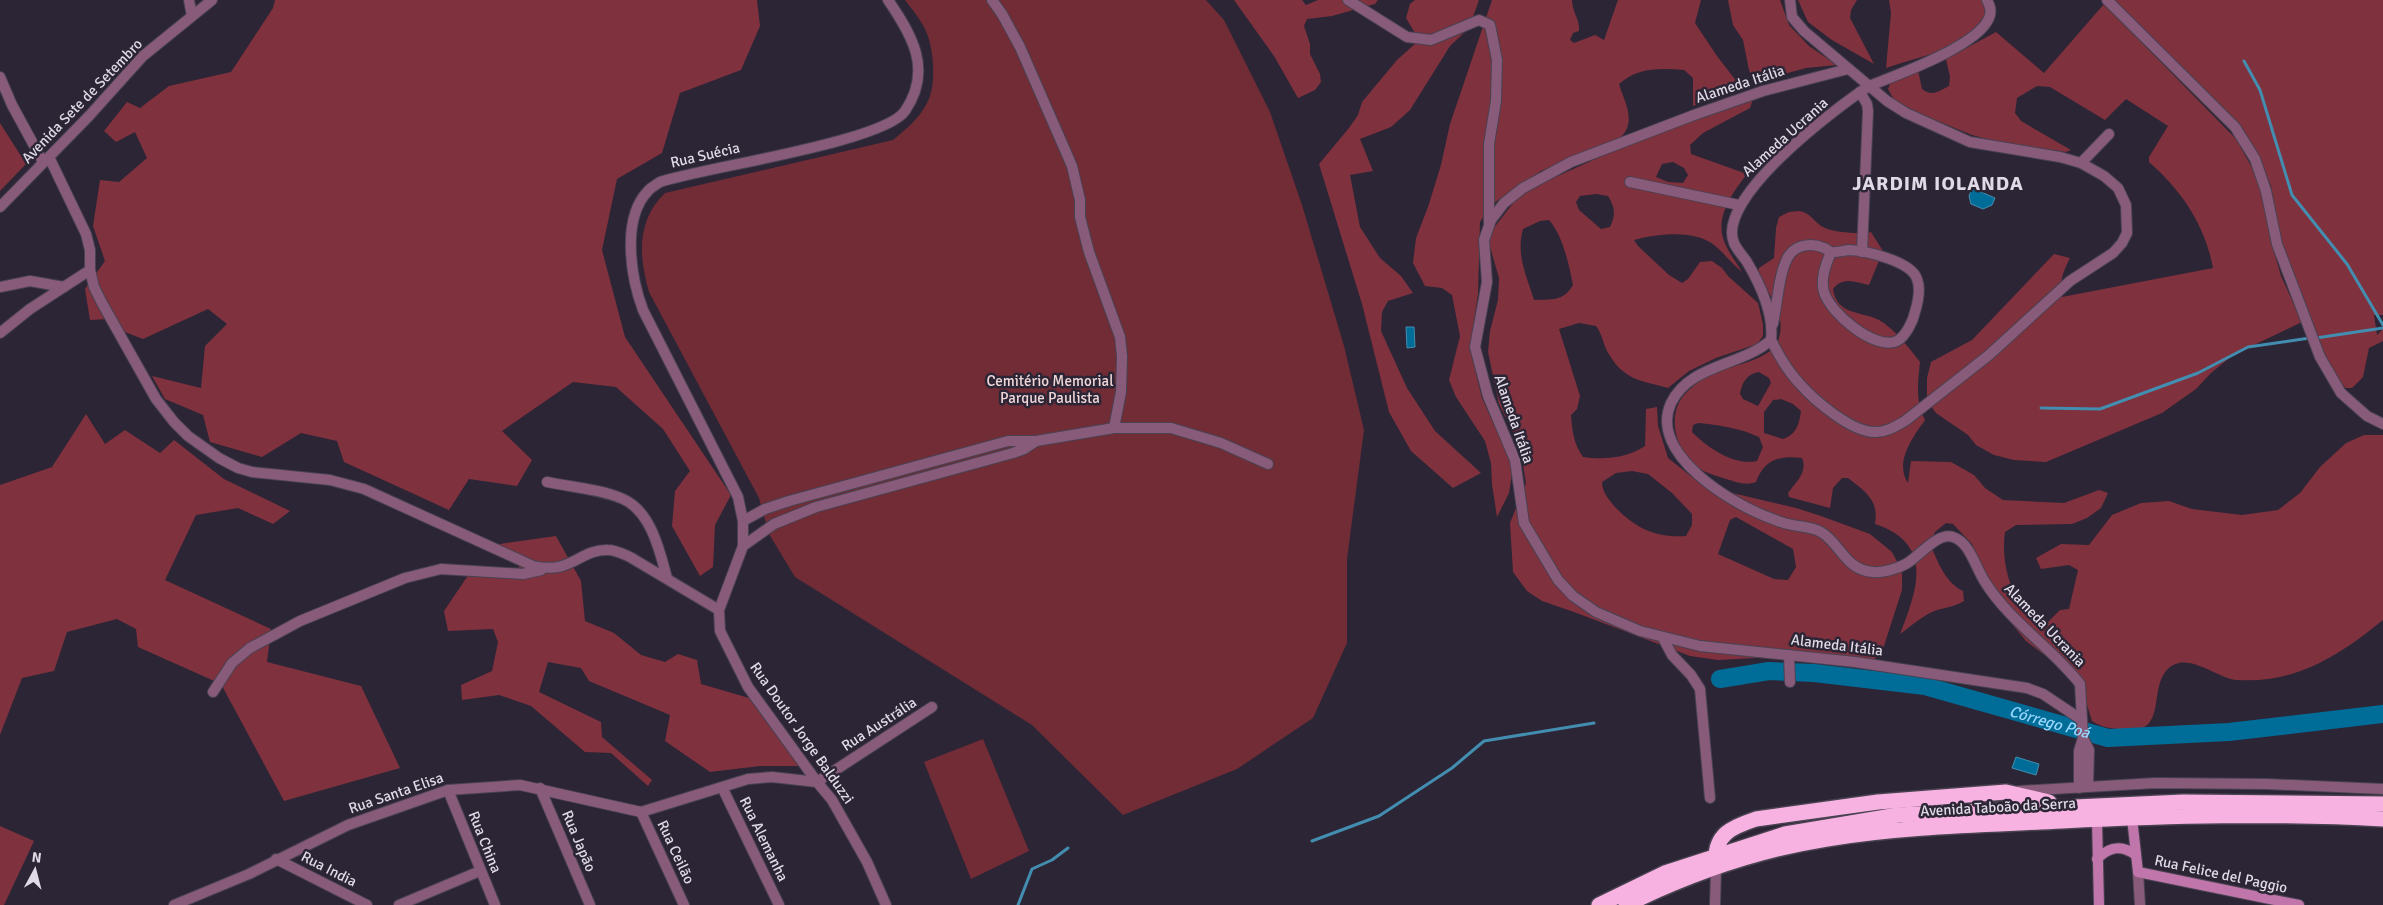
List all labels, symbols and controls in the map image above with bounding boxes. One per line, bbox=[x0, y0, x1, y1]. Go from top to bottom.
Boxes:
street label: Avenida Sete de Setembro bbox=[18, 35, 146, 167]
street label: Alameda Itália bbox=[1693, 61, 1787, 107]
street label: Alameda Ucrania bbox=[1738, 94, 1832, 180]
street label: Rua Suécia bbox=[669, 138, 741, 172]
district label: JARDIM IOLANDA bbox=[1852, 171, 2024, 196]
park label: Cemitério Memorial Parque Paulista bbox=[986, 372, 1114, 407]
street label: Alameda Itália bbox=[1490, 372, 1538, 466]
street label: Alameda Ucrania bbox=[2001, 579, 2089, 671]
street label: Alameda Itália bbox=[1790, 630, 1884, 660]
street label: Rua Doutor Jorge Balduzzi bbox=[746, 659, 858, 807]
street label: Rua Austrália bbox=[838, 693, 920, 755]
water label: Córrego Poá bbox=[2007, 701, 2093, 744]
street label: Rua Santa Elisa bbox=[346, 768, 446, 818]
street label: Rua Alemanha bbox=[736, 794, 792, 884]
street label: Avenida Taboão da Serra bbox=[1920, 794, 2076, 820]
street label: Rua Japão bbox=[558, 808, 600, 875]
street label: Rua China bbox=[465, 809, 505, 875]
street label: Rua Ceilão bbox=[653, 817, 699, 887]
north arrow bbox=[10, 845, 60, 895]
street label: Rua India bbox=[298, 847, 360, 891]
text: N bbox=[31, 849, 42, 867]
street label: Rua Felice del Paggio bbox=[2153, 851, 2289, 897]

